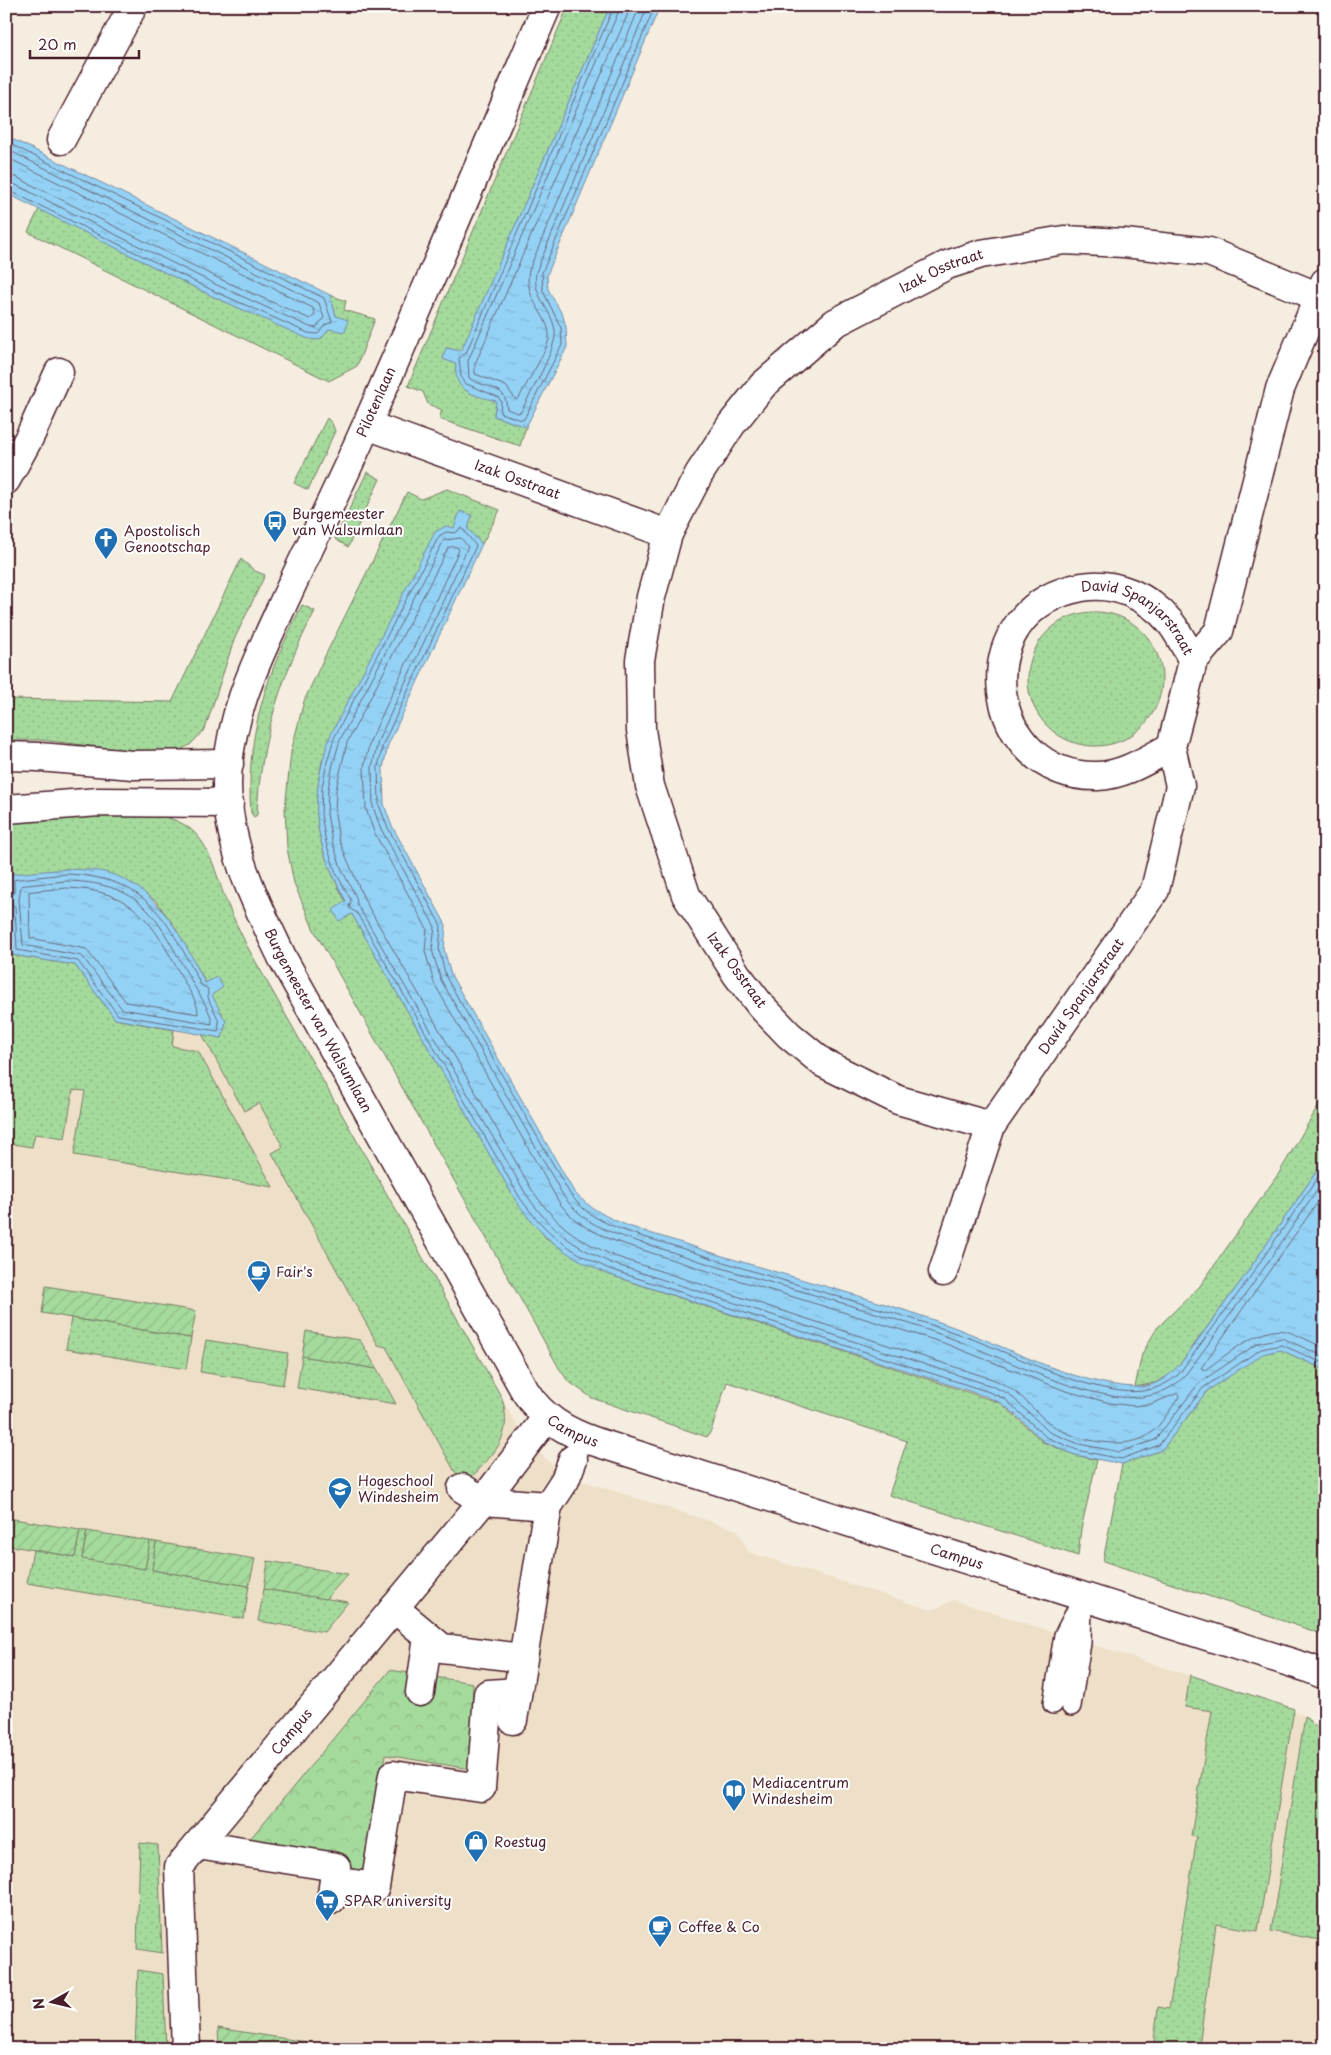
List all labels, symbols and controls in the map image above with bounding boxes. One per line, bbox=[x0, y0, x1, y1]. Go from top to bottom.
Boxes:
scale bar bbox=[30, 28, 139, 60]
text: 20 m bbox=[38, 32, 77, 55]
street label: Izak Osstraat bbox=[895, 243, 986, 298]
street label: Pilotenlaan bbox=[351, 363, 400, 440]
street label: Izak Osstraat bbox=[472, 454, 564, 504]
place label: Burgemeester van Walsumlaan bbox=[292, 503, 403, 540]
bus stop icon: Burgemeester van Walsumlaan bbox=[262, 509, 288, 543]
place label: Apostolisch Genootschap bbox=[124, 520, 211, 557]
church icon: Apostolisch Genootschap bbox=[93, 526, 119, 560]
street label: David Spanjarstraat bbox=[1079, 575, 1199, 659]
street label: Burgemeester van Walsumlaan bbox=[260, 925, 378, 1116]
street label: Izak Osstraat bbox=[703, 927, 772, 1012]
street label: David Spanjarstraat bbox=[1033, 933, 1129, 1058]
cafe icon: Fair's bbox=[246, 1259, 272, 1293]
place label: Fair's bbox=[276, 1261, 313, 1282]
street label: Campus bbox=[543, 1409, 601, 1452]
place label: Hogeschool Windesheim bbox=[358, 1470, 439, 1507]
school or university icon: Hogeschool Windesheim bbox=[327, 1476, 353, 1510]
street label: Campus bbox=[927, 1538, 986, 1574]
street label: Campus bbox=[265, 1704, 317, 1759]
place label: Mediacentrum Windesheim bbox=[752, 1772, 849, 1809]
library icon: Mediacentrum Windesheim bbox=[721, 1778, 747, 1812]
shop icon: Roestug bbox=[463, 1829, 489, 1863]
place label: Roestug bbox=[494, 1831, 546, 1852]
supermarket icon: SPAR university bbox=[314, 1888, 340, 1922]
place label: SPAR university bbox=[344, 1890, 451, 1911]
cafe icon: Coffee & Co bbox=[647, 1914, 673, 1948]
place label: Coffee & Co bbox=[678, 1916, 760, 1937]
north arrow bbox=[28, 1978, 78, 2028]
text: N bbox=[27, 1997, 50, 2011]

